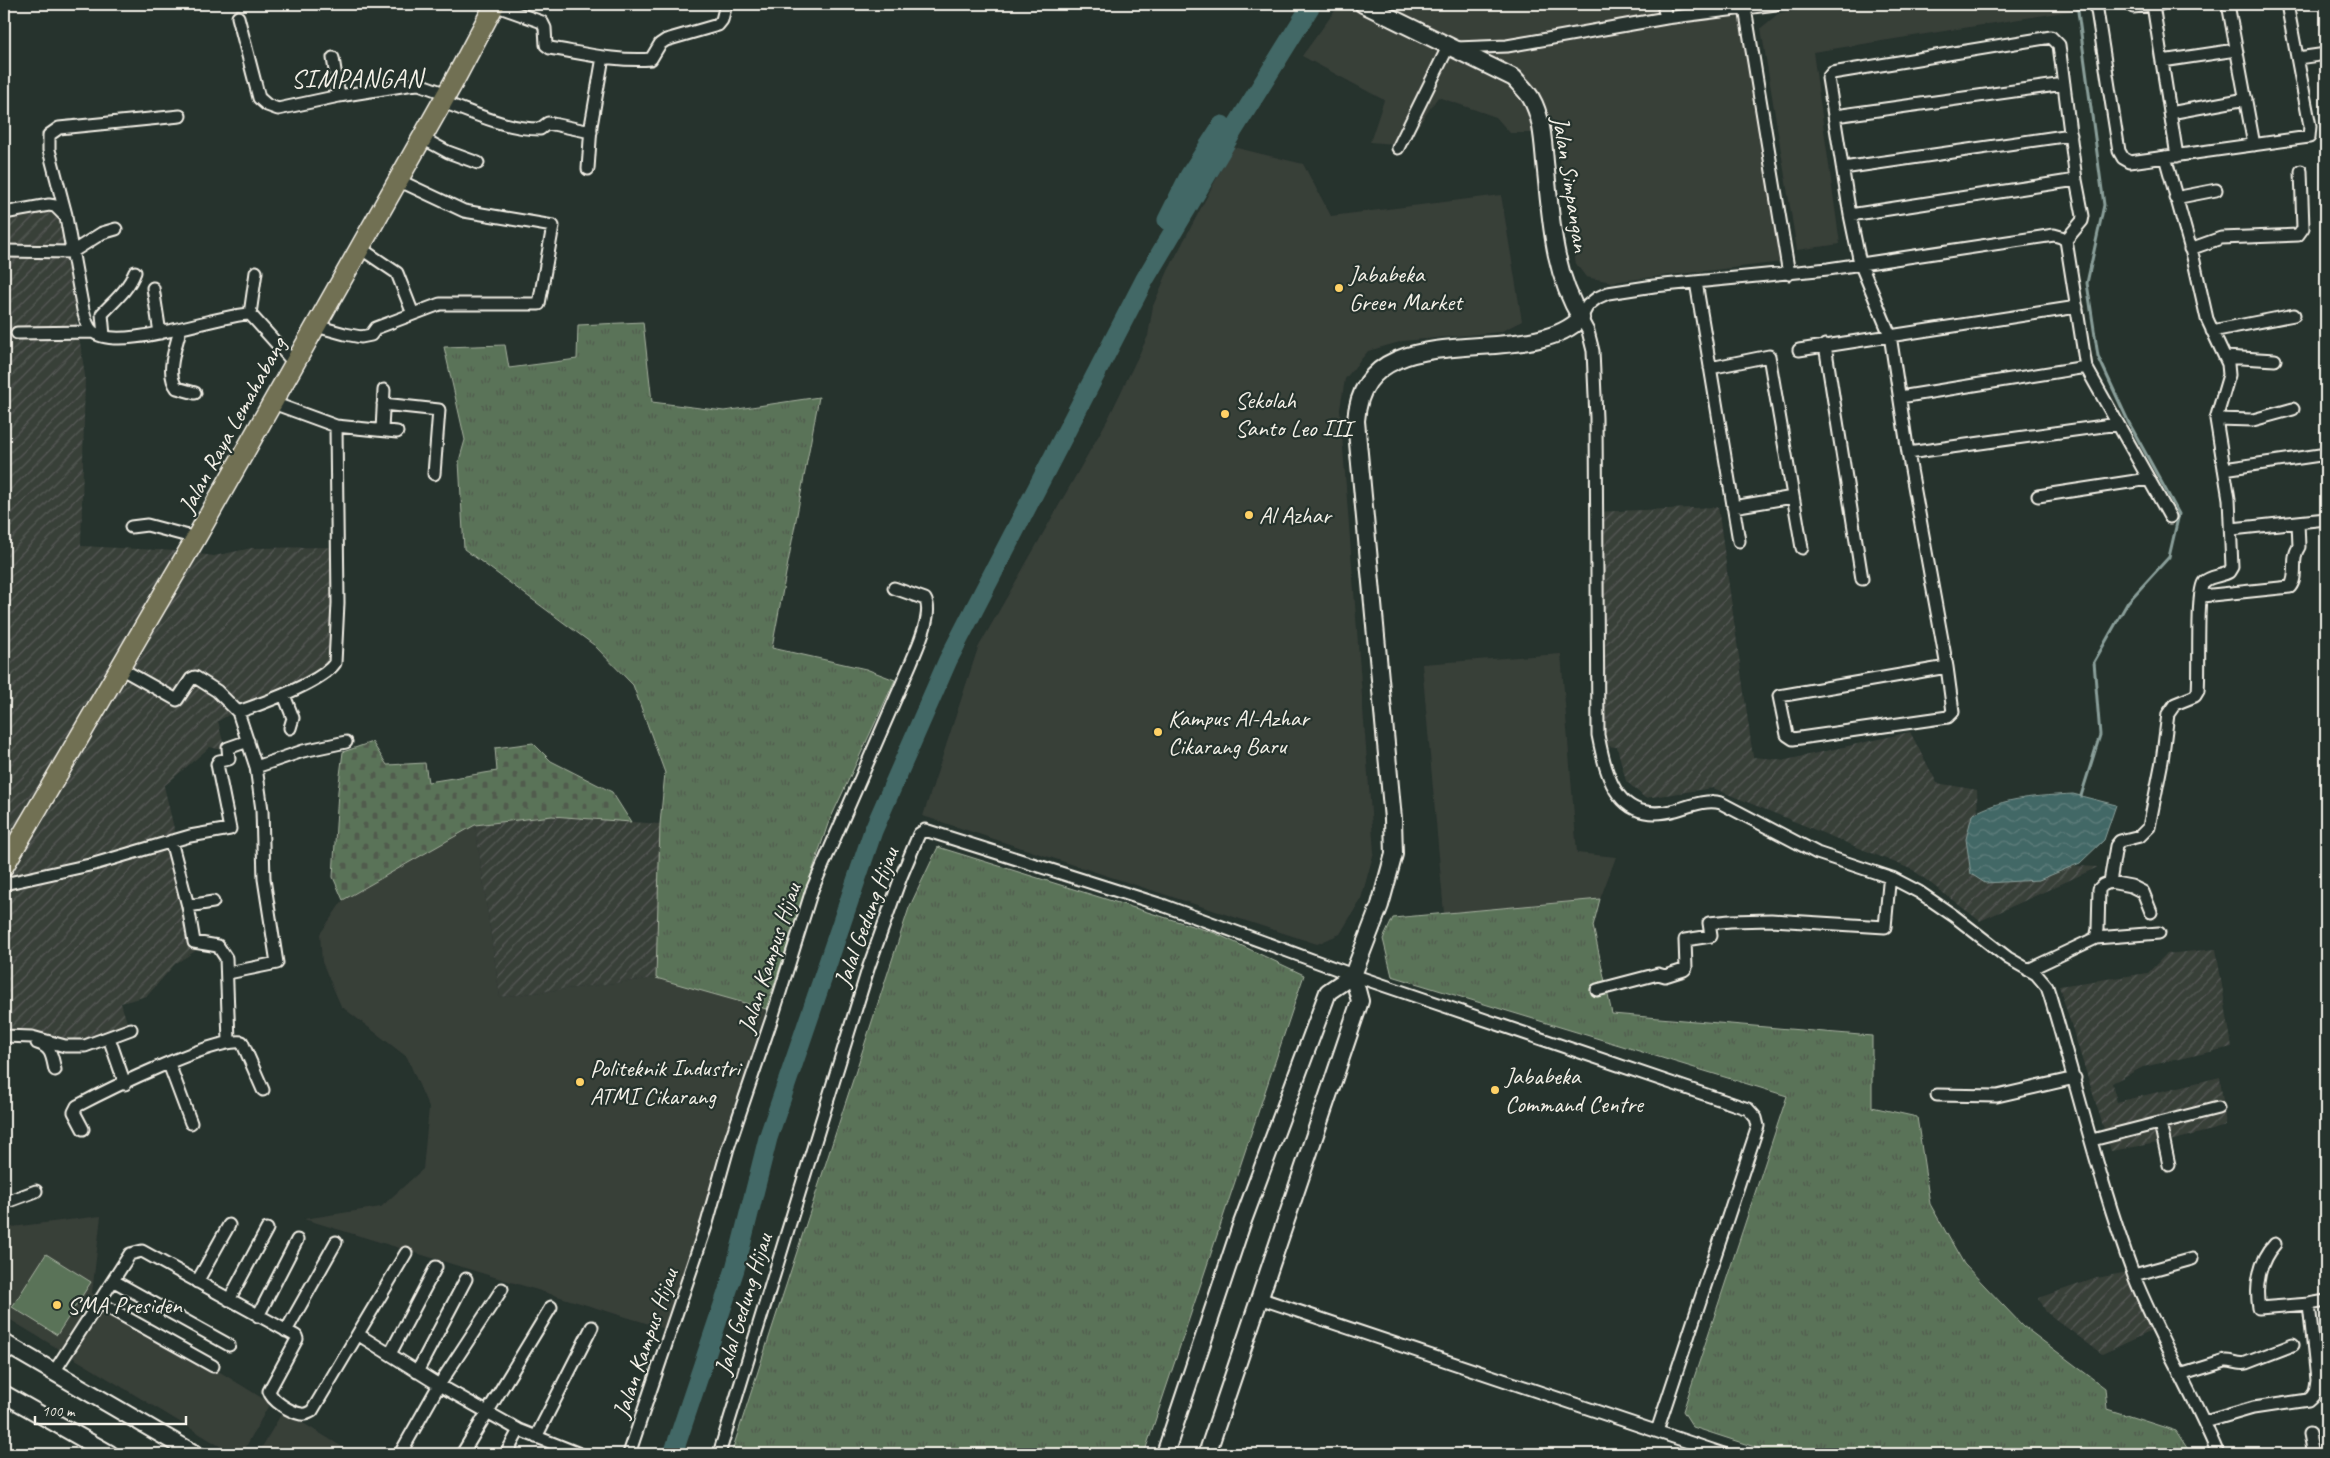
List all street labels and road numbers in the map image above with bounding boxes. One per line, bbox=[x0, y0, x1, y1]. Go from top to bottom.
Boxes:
street label: Jalan Simpangan bbox=[1545, 113, 1597, 255]
street label: Jalan Raya Lemahabang bbox=[171, 330, 294, 519]
street label: Jalal Gedung Hijau bbox=[827, 841, 906, 992]
street label: Jalan Kampus Hijau bbox=[730, 877, 808, 1038]
street label: Jalal Gedung Hijau bbox=[707, 1228, 779, 1379]
street label: Jalan Kampus Hijau bbox=[605, 1263, 685, 1422]

